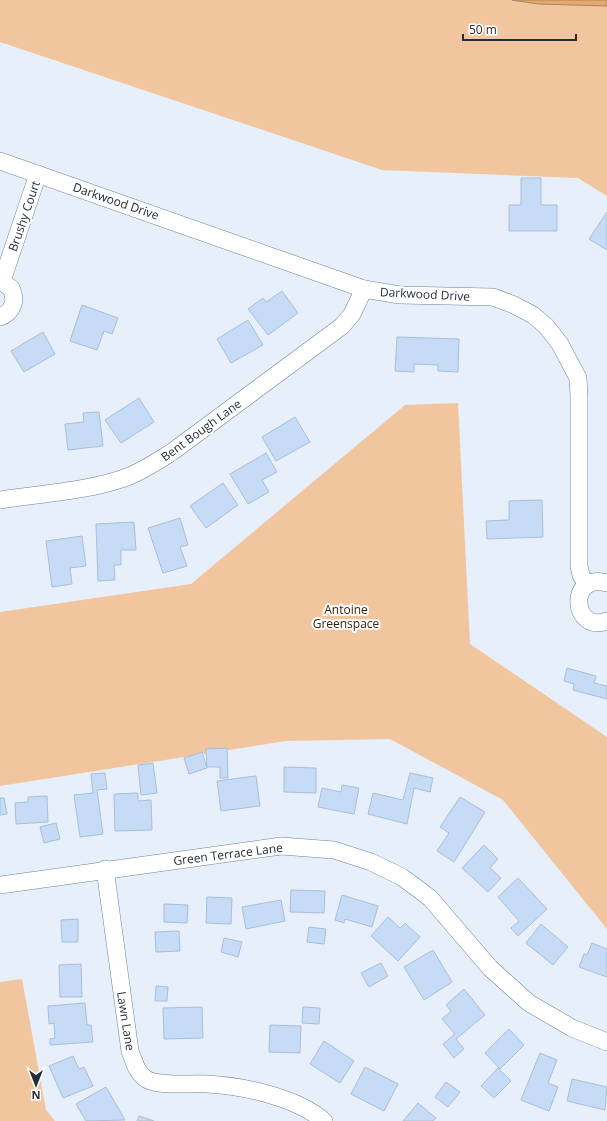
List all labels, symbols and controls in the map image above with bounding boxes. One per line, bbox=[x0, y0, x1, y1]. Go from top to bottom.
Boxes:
scale bar bbox=[463, 16, 576, 42]
text: 50 m bbox=[469, 21, 497, 38]
street label: Brushy Court bbox=[4, 178, 44, 254]
street label: Darkwood Drive bbox=[71, 178, 162, 224]
street label: Darkwood Drive bbox=[380, 283, 471, 305]
street label: Bent Bough Lane bbox=[157, 395, 245, 465]
park label: Antoine Greenspace bbox=[313, 601, 380, 632]
street label: Green Terrace Lane bbox=[172, 839, 284, 869]
street label: Lawn Lane bbox=[113, 990, 139, 1052]
north arrow bbox=[16, 1065, 56, 1105]
text: N bbox=[32, 1088, 40, 1103]

